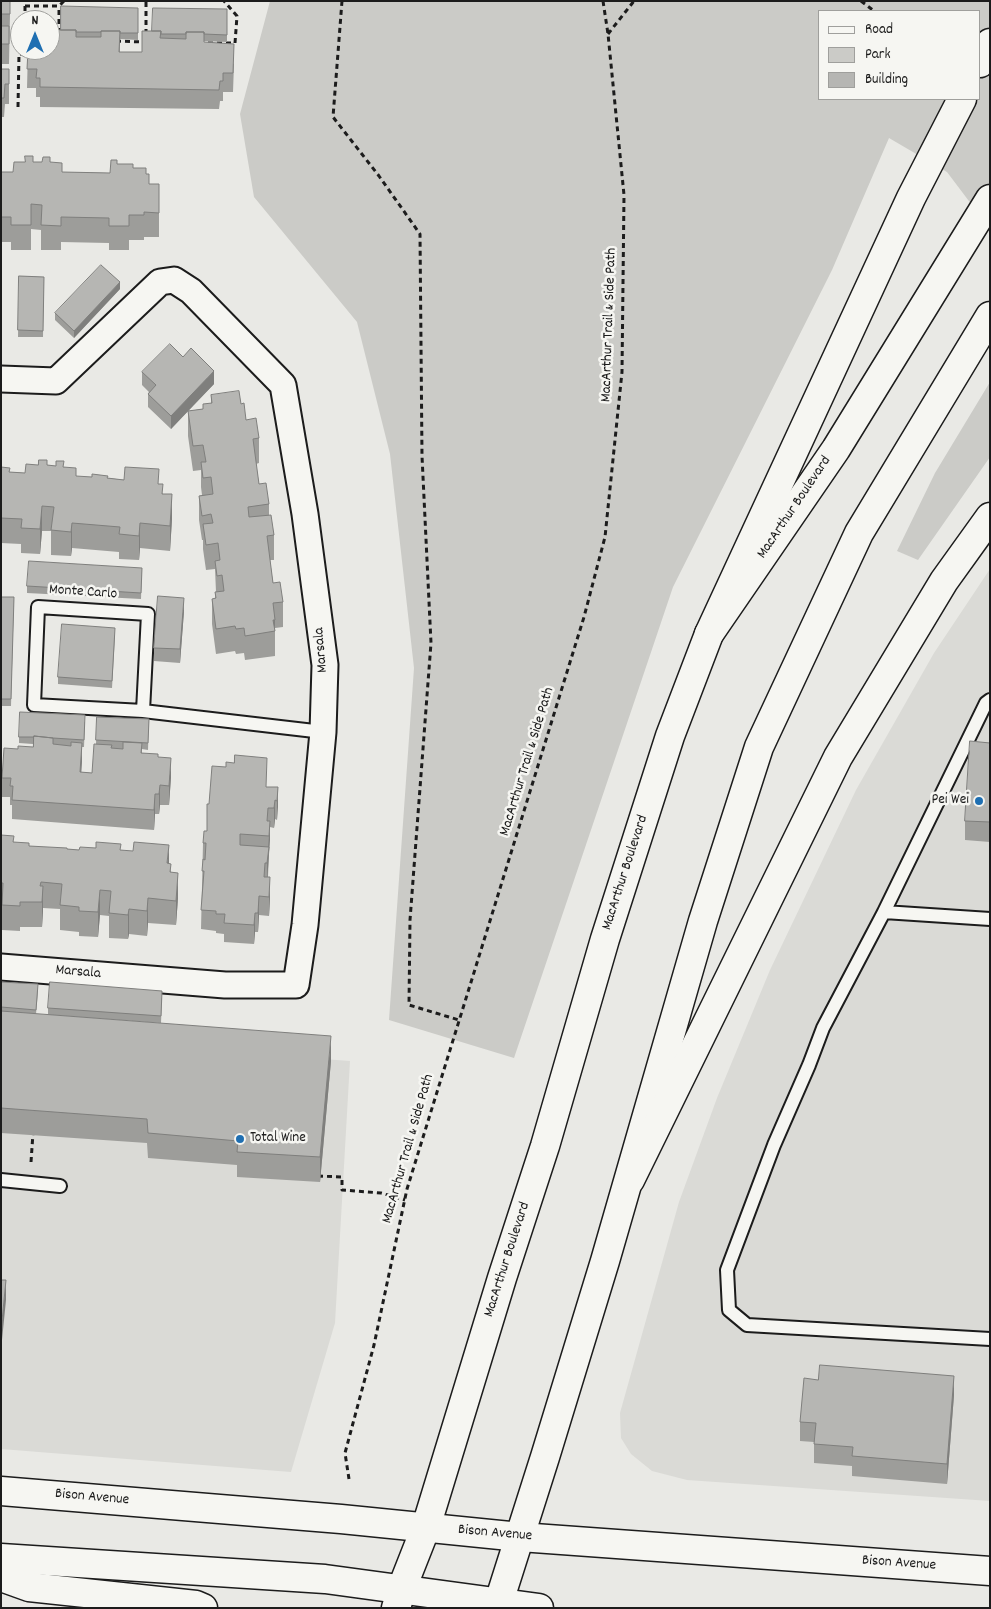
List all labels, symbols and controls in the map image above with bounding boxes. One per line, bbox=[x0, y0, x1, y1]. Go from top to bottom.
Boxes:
north arrow bbox=[10, 10, 60, 60]
legend bbox=[818, 10, 981, 100]
text: N bbox=[32, 11, 38, 31]
text: Road bbox=[865, 19, 893, 41]
text: Park bbox=[865, 44, 891, 66]
text: Building bbox=[865, 69, 908, 91]
street label: MacArthur Trail & Side Path bbox=[598, 247, 622, 403]
street label: MacArthur Boulevard bbox=[754, 453, 836, 563]
street label: Monte Carlo bbox=[48, 582, 118, 604]
street label: Marsala bbox=[311, 627, 333, 673]
street label: MacArthur Trail & Side Path bbox=[497, 685, 559, 839]
place label: Pei Wei bbox=[931, 792, 969, 810]
marker: Pei Wei bbox=[973, 795, 985, 807]
street label: MacArthur Boulevard bbox=[599, 813, 653, 933]
street label: Marsala bbox=[55, 962, 101, 984]
street label: MacArthur Trail & Side Path bbox=[379, 1072, 439, 1226]
place label: Total Wine bbox=[250, 1130, 306, 1148]
marker: Total Wine bbox=[234, 1133, 246, 1145]
street label: MacArthur Boulevard bbox=[481, 1200, 535, 1320]
street label: Bison Avenue bbox=[54, 1486, 130, 1510]
street label: Bison Avenue bbox=[457, 1522, 533, 1546]
street label: Bison Avenue bbox=[861, 1552, 937, 1576]

